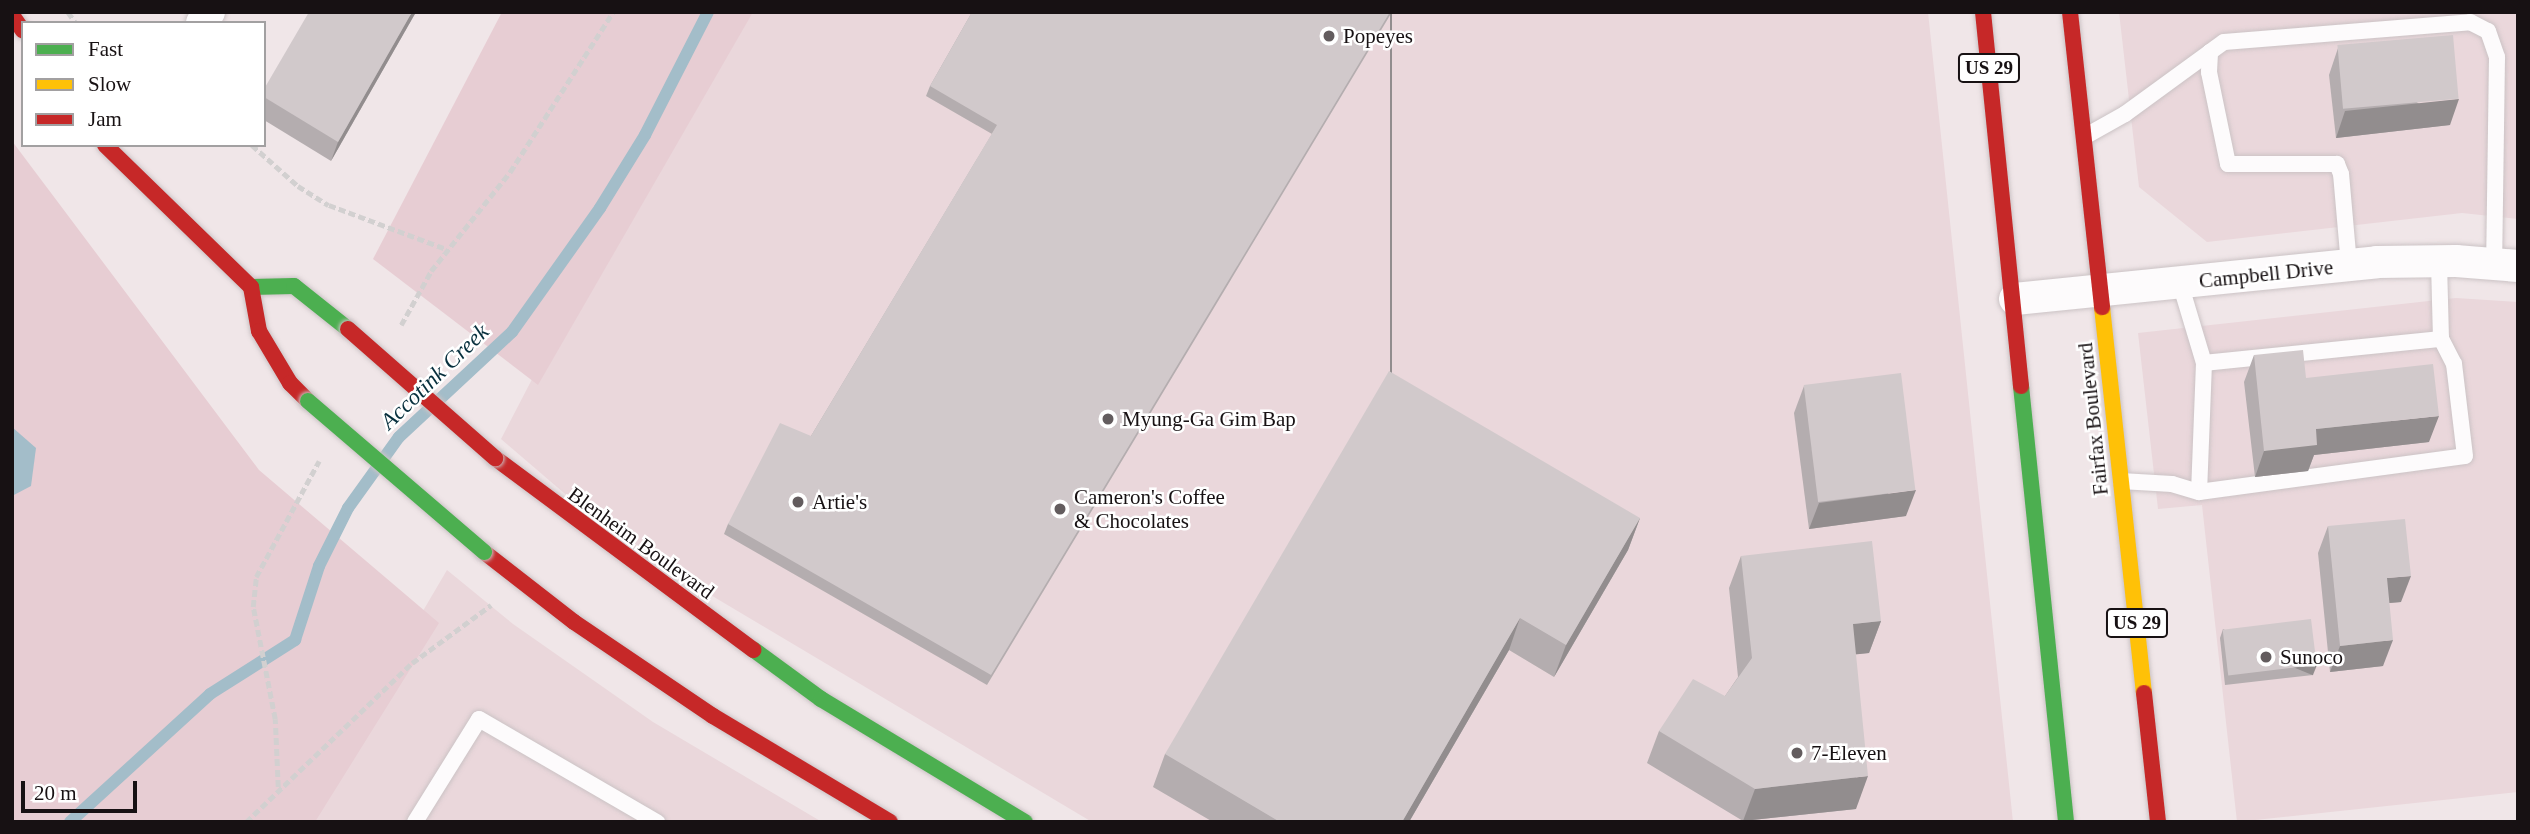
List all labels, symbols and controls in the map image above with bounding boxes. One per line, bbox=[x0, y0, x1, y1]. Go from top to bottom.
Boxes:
legend bbox=[21, 21, 266, 147]
place label: Popeyes bbox=[1343, 23, 1413, 49]
marker: Popeyes bbox=[1321, 28, 1337, 44]
text: Fast bbox=[88, 37, 123, 61]
road number: US 29 bbox=[1958, 52, 2021, 83]
text: Slow bbox=[88, 72, 131, 96]
text: Jam bbox=[88, 107, 122, 131]
street label: Campbell Drive bbox=[2198, 254, 2334, 294]
water label: Accotink Creek bbox=[375, 318, 495, 436]
street label: Fairfax Boulevard bbox=[2072, 341, 2114, 497]
place label: Myung-Ga Gim Bap bbox=[1122, 406, 1296, 432]
marker: Myung-Ga Gim Bap bbox=[1100, 411, 1116, 427]
street label: Blenheim Boulevard bbox=[563, 482, 719, 604]
place label: Cameron's Coffee & Chocolates bbox=[1074, 484, 1225, 534]
place label: Artie's bbox=[812, 489, 867, 515]
marker: Artie's bbox=[790, 494, 806, 510]
marker: Cameron's Coffee & Chocolates bbox=[1052, 501, 1068, 517]
road number: US 29 bbox=[2106, 608, 2168, 638]
place label: Sunoco bbox=[2280, 644, 2343, 670]
marker: Sunoco bbox=[2258, 649, 2274, 665]
place label: 7-Eleven bbox=[1811, 740, 1887, 766]
marker: 7-Eleven bbox=[1789, 745, 1805, 761]
scale bar bbox=[24, 768, 140, 812]
text: 20 m bbox=[34, 781, 77, 805]

